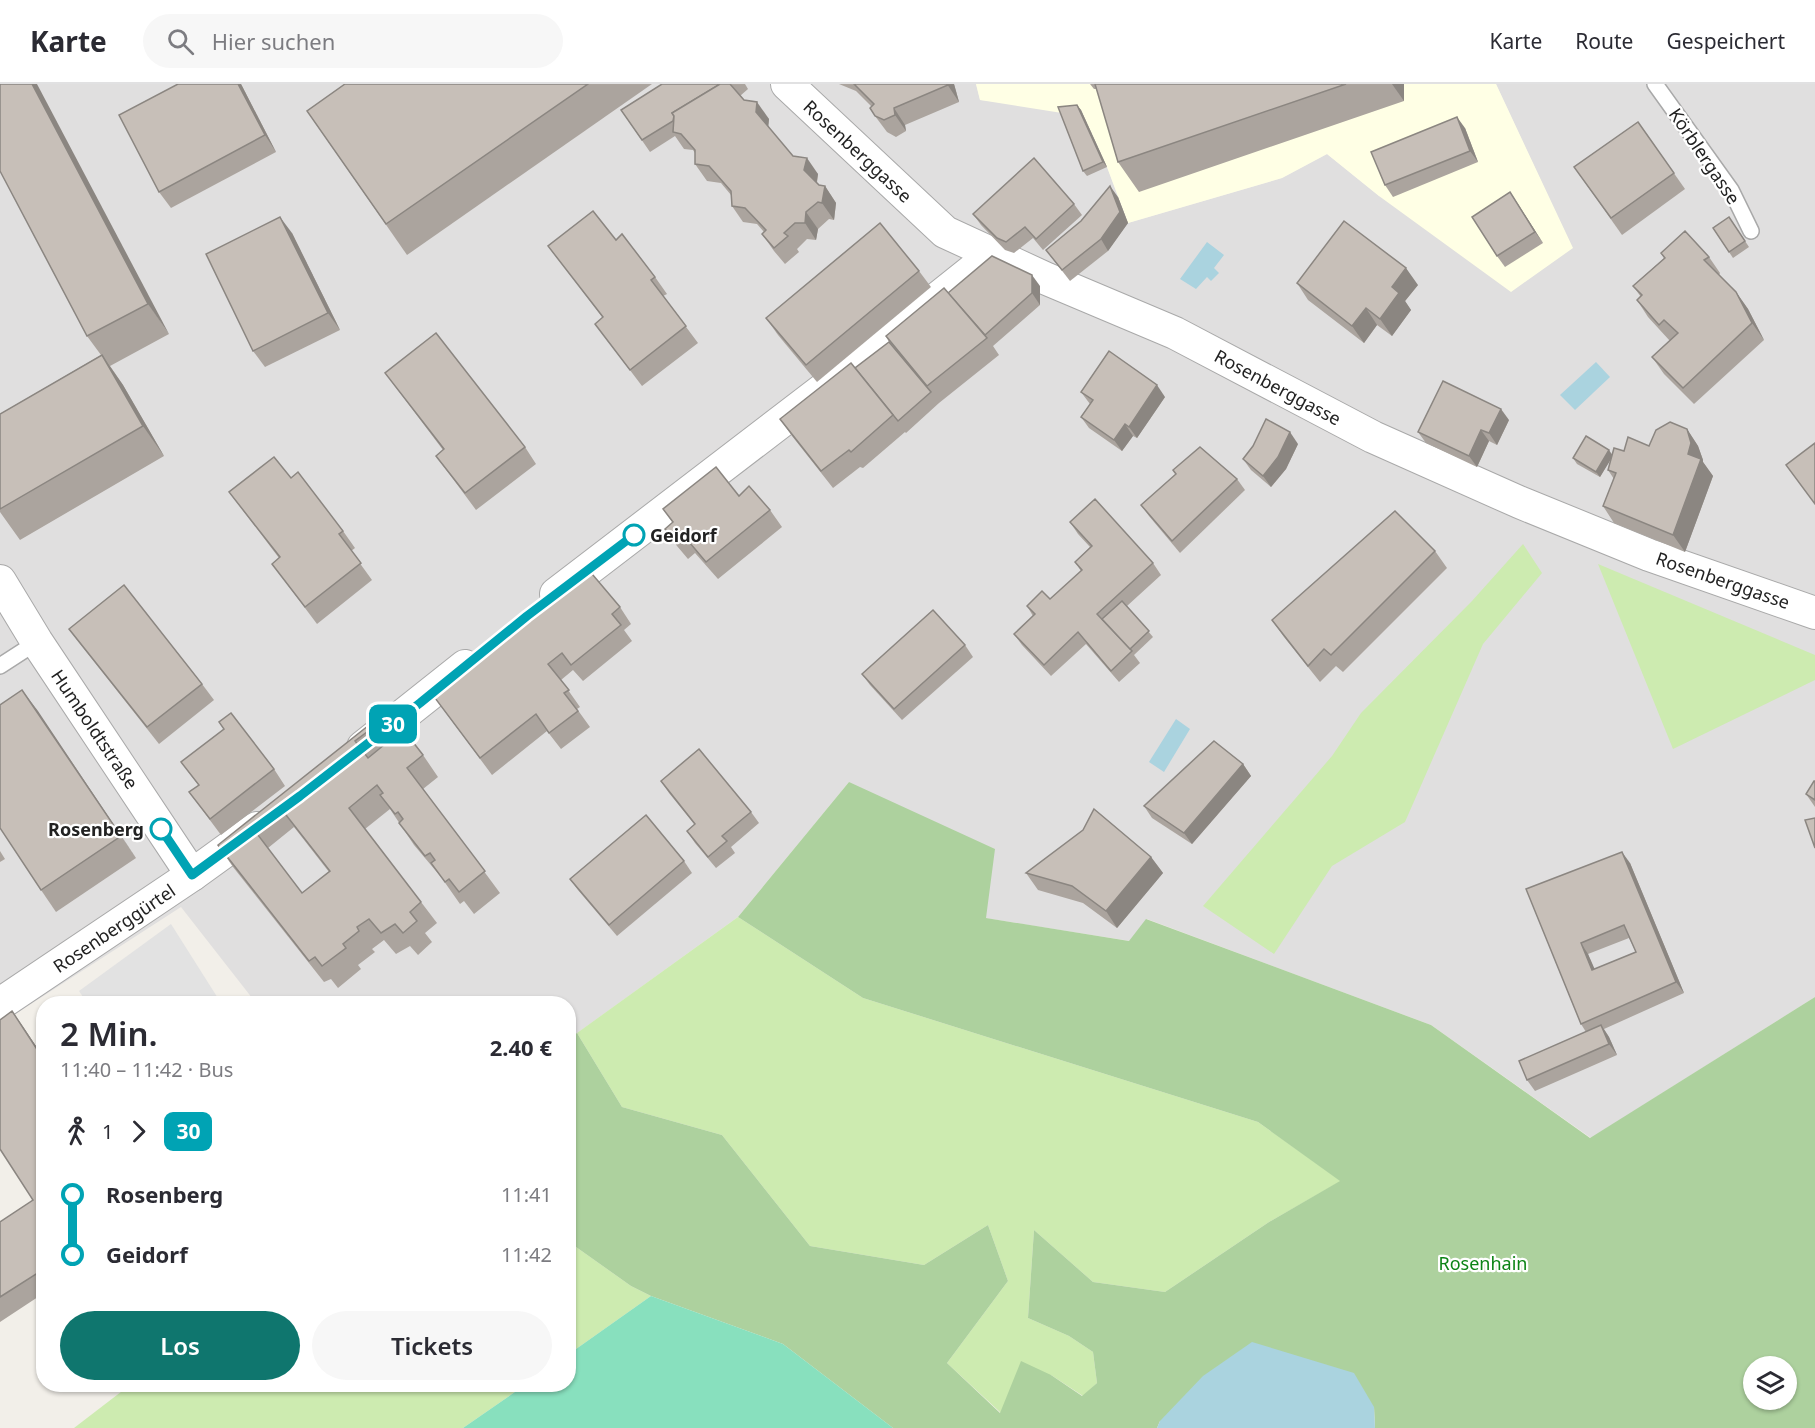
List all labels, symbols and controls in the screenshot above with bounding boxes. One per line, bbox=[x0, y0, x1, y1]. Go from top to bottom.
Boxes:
search box bbox=[143, 14, 563, 68]
text: Karte bbox=[30, 22, 107, 60]
icon: search bbox=[164, 25, 197, 58]
text: Hier suchen bbox=[212, 26, 335, 56]
text: Karte bbox=[1489, 27, 1542, 55]
text: Route bbox=[1575, 27, 1633, 55]
text: Gespeichert bbox=[1666, 27, 1785, 55]
street label: Rosenberggasse bbox=[799, 94, 917, 208]
street label: Körblergasse bbox=[1664, 103, 1746, 209]
street label: Rosenberggasse bbox=[1211, 344, 1345, 430]
place label: Geidorf bbox=[650, 523, 718, 547]
marker: Geidorf bbox=[623, 524, 645, 546]
street label: Rosenberggasse bbox=[1653, 546, 1793, 614]
street label: Humboldtstraße bbox=[46, 665, 144, 793]
line badge: 30 bbox=[366, 704, 420, 744]
text: 30 bbox=[381, 710, 405, 738]
place label: Rosenberg bbox=[48, 817, 144, 841]
marker: Rosenberg bbox=[150, 818, 172, 840]
street label: Rosenberggürtel bbox=[48, 878, 180, 978]
text: 2 Min. bbox=[60, 1011, 158, 1056]
text: 2.40 € bbox=[490, 1032, 552, 1062]
text: 11:40 – 11:42 · Bus bbox=[60, 1056, 233, 1083]
icon: walk bbox=[60, 1115, 93, 1148]
icon: forward bbox=[122, 1115, 155, 1148]
text: 30 bbox=[176, 1117, 200, 1145]
text: 1 bbox=[102, 1118, 113, 1145]
text: Rosenberg bbox=[106, 1179, 223, 1209]
text: 11:41 bbox=[501, 1181, 552, 1208]
text: Geidorf bbox=[106, 1239, 188, 1269]
text: 11:42 bbox=[501, 1241, 552, 1268]
park label: Rosenhain bbox=[1439, 1251, 1527, 1275]
button: Los bbox=[60, 1311, 300, 1380]
button: Tickets bbox=[312, 1311, 552, 1380]
map controls bbox=[1743, 1356, 1797, 1410]
button: layers bbox=[1743, 1356, 1797, 1410]

